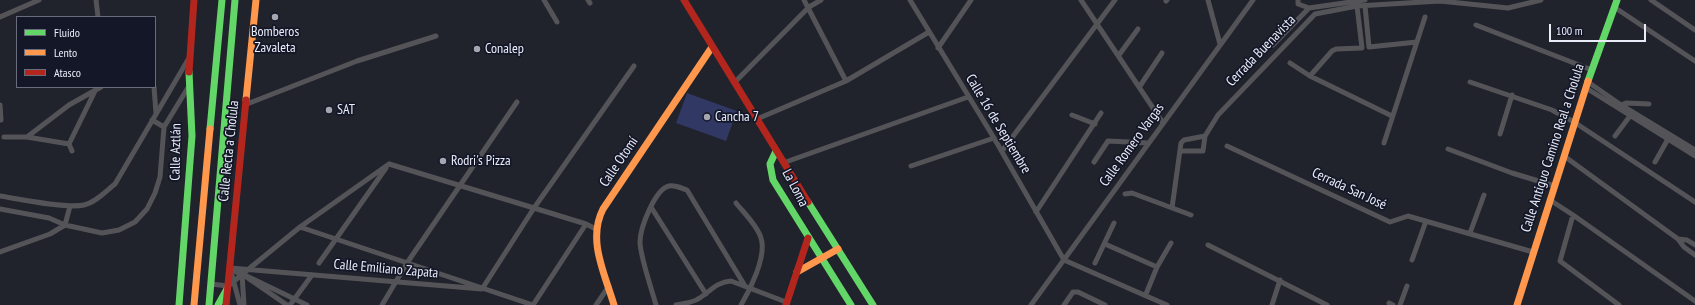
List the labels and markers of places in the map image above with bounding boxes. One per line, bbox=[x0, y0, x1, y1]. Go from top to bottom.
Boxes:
marker: Bomberos Zavaleta bbox=[270, 12, 280, 22]
place label: Bomberos Zavaleta bbox=[251, 24, 299, 56]
place label: Conalep bbox=[485, 41, 524, 57]
marker: Conalep bbox=[472, 44, 482, 54]
place label: SAT bbox=[337, 102, 355, 118]
marker: SAT bbox=[324, 105, 334, 115]
place label: Cancha 7 bbox=[715, 109, 759, 125]
marker: Cancha 7 bbox=[702, 112, 712, 122]
place label: Rodri's Pizza bbox=[451, 153, 511, 169]
marker: Rodri's Pizza bbox=[438, 156, 448, 166]

